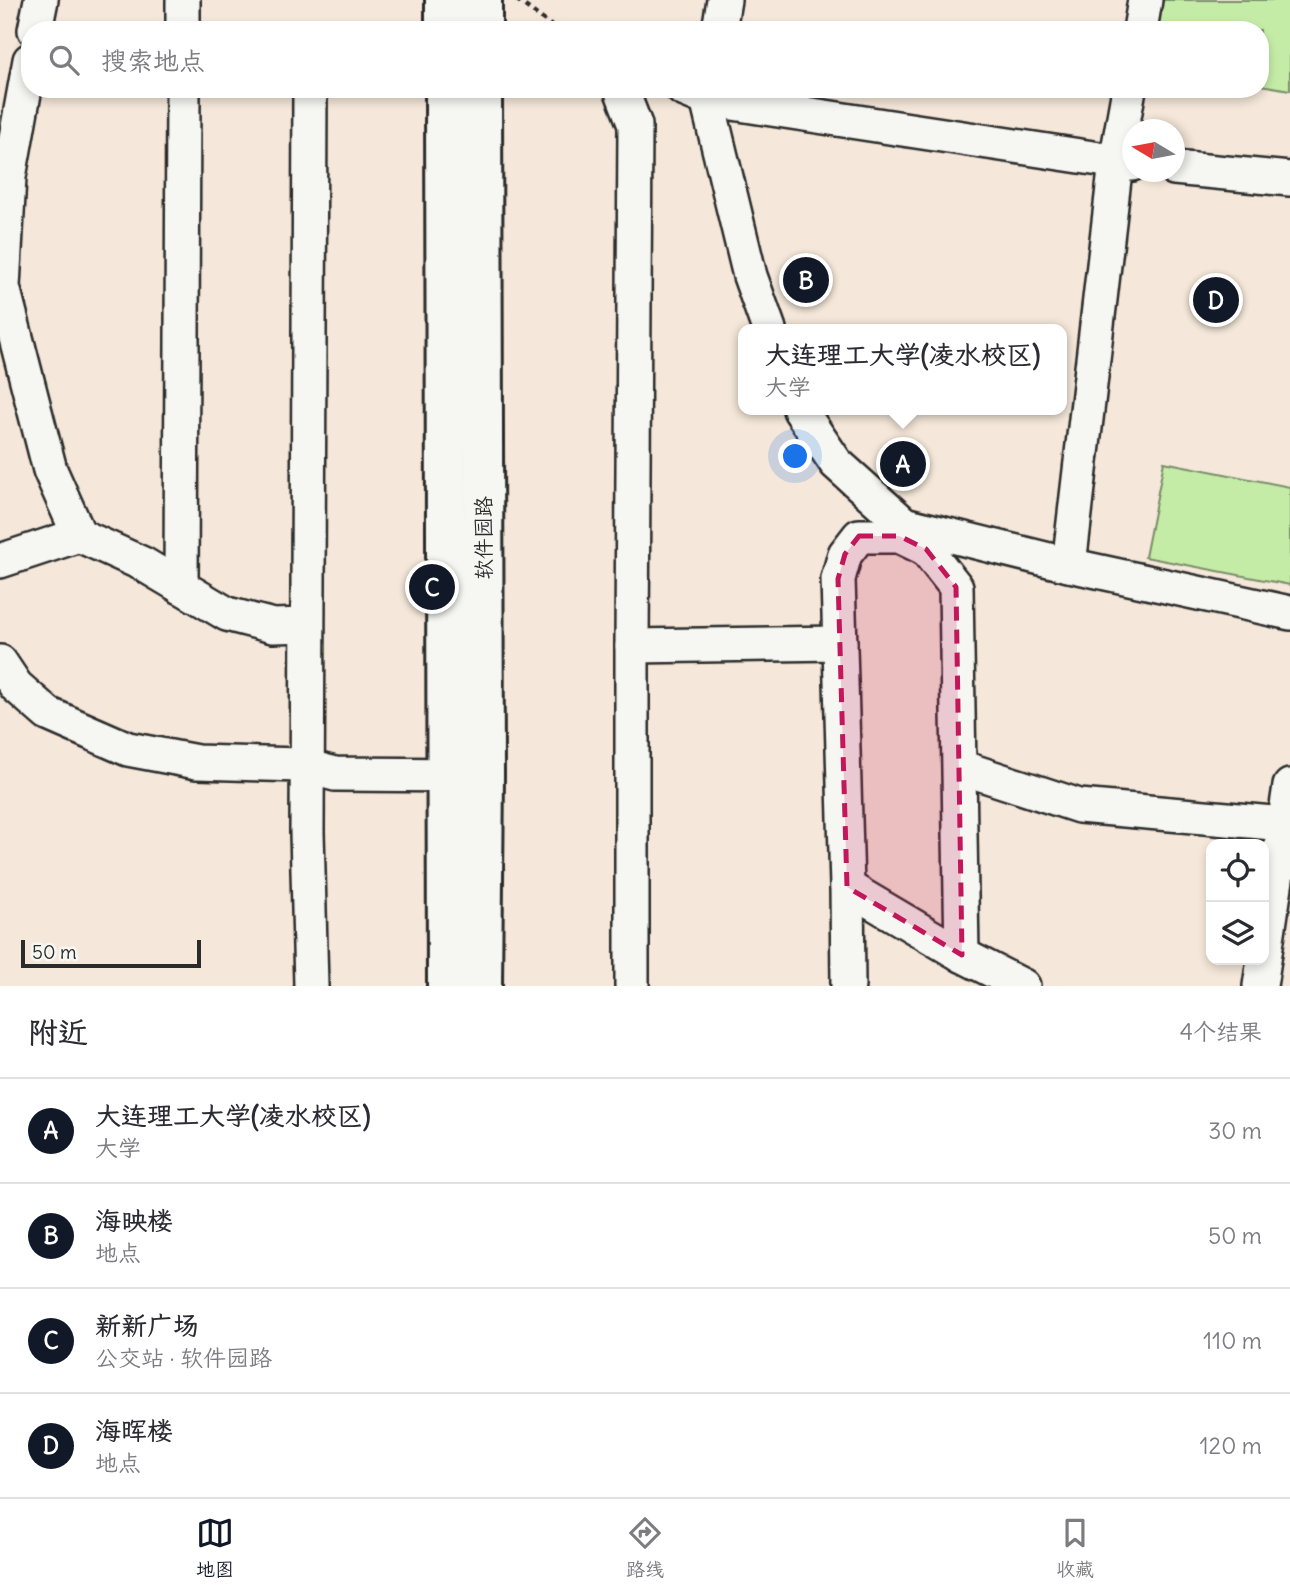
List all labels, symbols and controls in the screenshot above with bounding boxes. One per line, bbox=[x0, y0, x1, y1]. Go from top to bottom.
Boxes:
search box bbox=[21, 21, 1269, 98]
icon: search bbox=[45, 41, 83, 79]
text: 搜索地点 bbox=[101, 44, 205, 77]
north arrow bbox=[1122, 119, 1185, 182]
pin: B bbox=[783, 254, 829, 306]
pin: D bbox=[1193, 274, 1239, 326]
popup bbox=[738, 324, 1067, 415]
text: 大连理工大学(凌水校区) bbox=[765, 338, 1040, 371]
text: 大学 bbox=[765, 372, 811, 401]
pin: A bbox=[880, 438, 926, 490]
your location bbox=[778, 439, 812, 473]
street label: 软件园路 bbox=[470, 496, 497, 580]
pin: C bbox=[409, 561, 455, 613]
map controls bbox=[1206, 839, 1269, 965]
button: locate bbox=[1206, 839, 1269, 902]
button: layers bbox=[1206, 902, 1269, 965]
scale bar bbox=[21, 937, 201, 969]
text: 50 m bbox=[32, 940, 77, 964]
text: 附近 bbox=[28, 1013, 88, 1051]
text: 4个结果 bbox=[1180, 1017, 1262, 1046]
text: 大连理工大学(凌水校区) bbox=[95, 1099, 371, 1132]
text: A bbox=[44, 1116, 58, 1145]
text: 30 m bbox=[1208, 1116, 1262, 1145]
text: 大学 bbox=[95, 1133, 141, 1162]
text: 海映楼 bbox=[95, 1204, 173, 1237]
text: B bbox=[43, 1221, 59, 1250]
text: 50 m bbox=[1208, 1221, 1262, 1250]
text: 地点 bbox=[95, 1238, 141, 1267]
text: 新新广场 bbox=[95, 1309, 199, 1342]
text: C bbox=[43, 1326, 59, 1355]
text: 110 m bbox=[1203, 1326, 1262, 1355]
text: 公交站 · 软件园路 bbox=[95, 1343, 272, 1372]
text: 海晖楼 bbox=[95, 1414, 173, 1447]
text: D bbox=[43, 1431, 59, 1460]
text: 120 m bbox=[1199, 1431, 1262, 1460]
text: 地点 bbox=[95, 1448, 141, 1477]
tab: 地图 bbox=[196, 1514, 234, 1581]
tab: 路线 bbox=[626, 1514, 664, 1581]
tab: 收藏 bbox=[1056, 1514, 1094, 1581]

